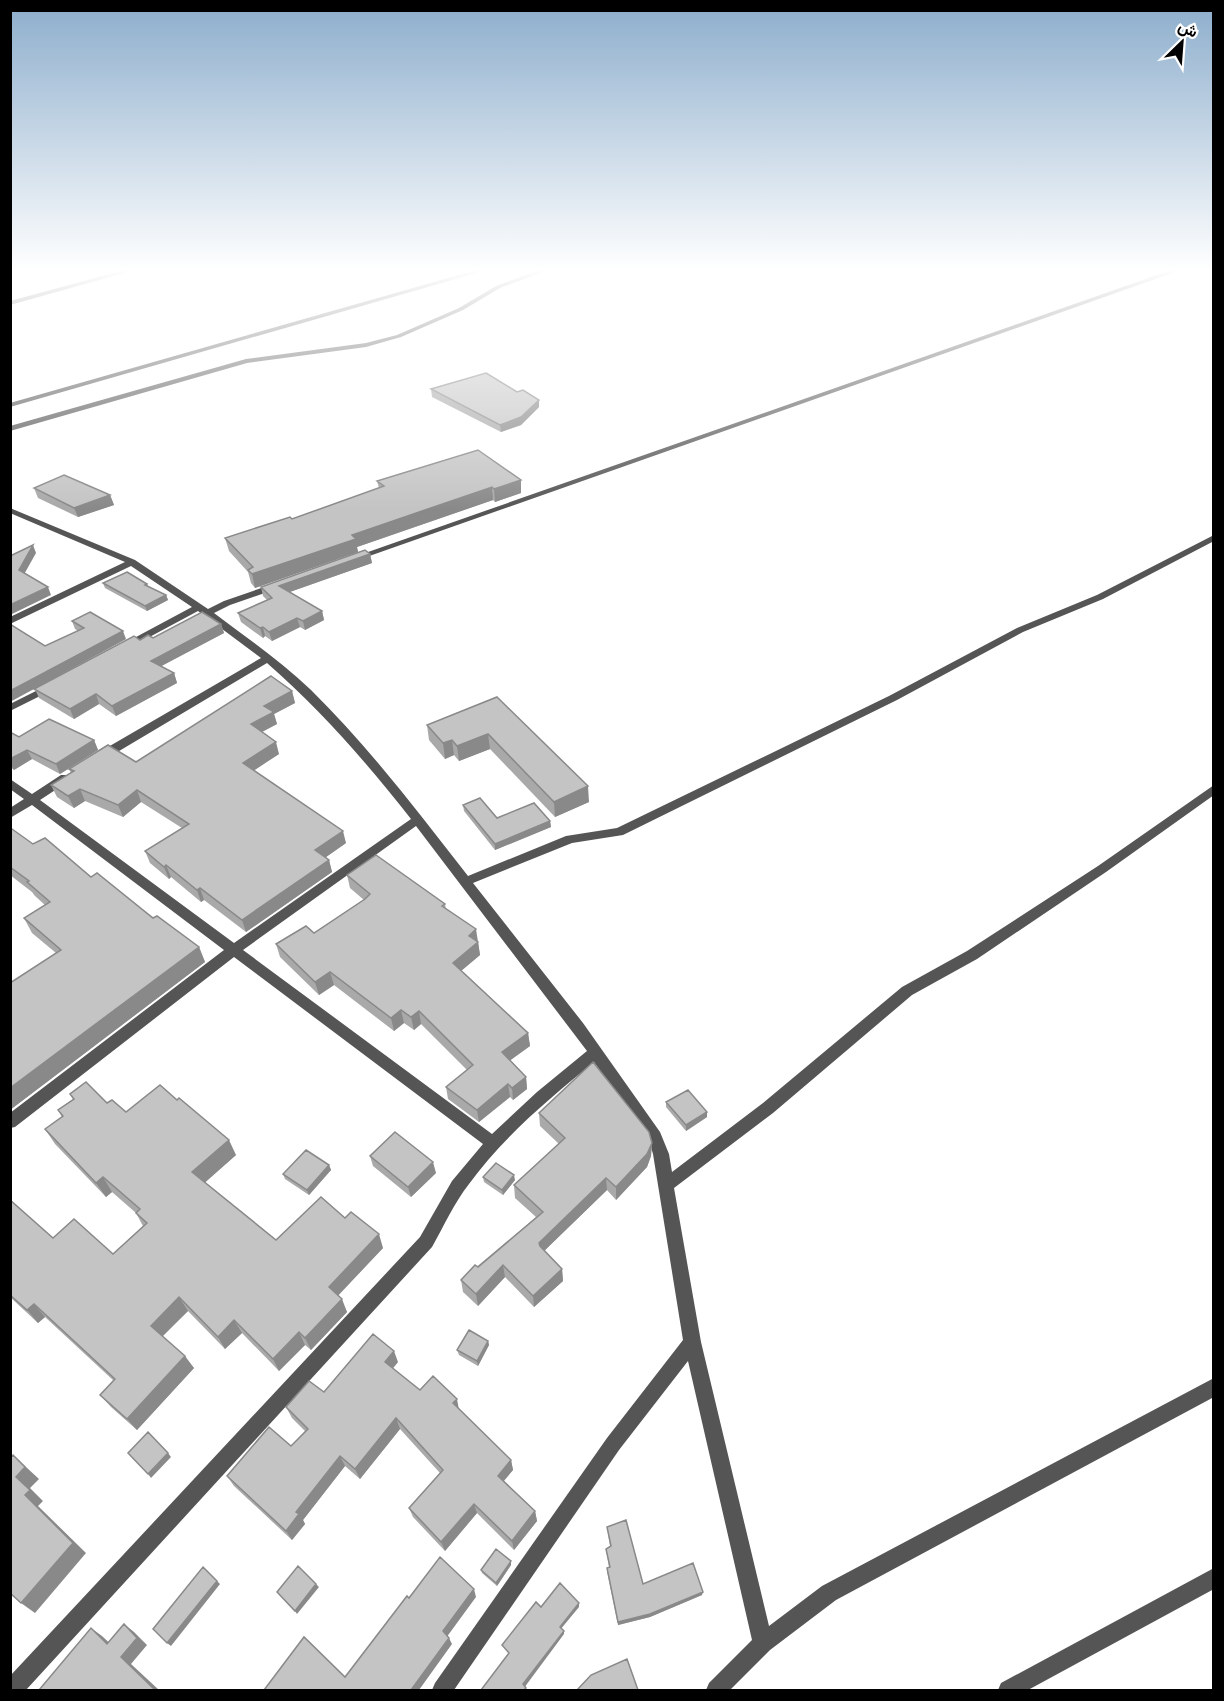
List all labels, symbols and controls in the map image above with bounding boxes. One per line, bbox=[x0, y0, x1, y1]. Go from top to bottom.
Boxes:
north arrow bbox=[1152, 12, 1212, 72]
text: ش bbox=[1175, 14, 1202, 43]

